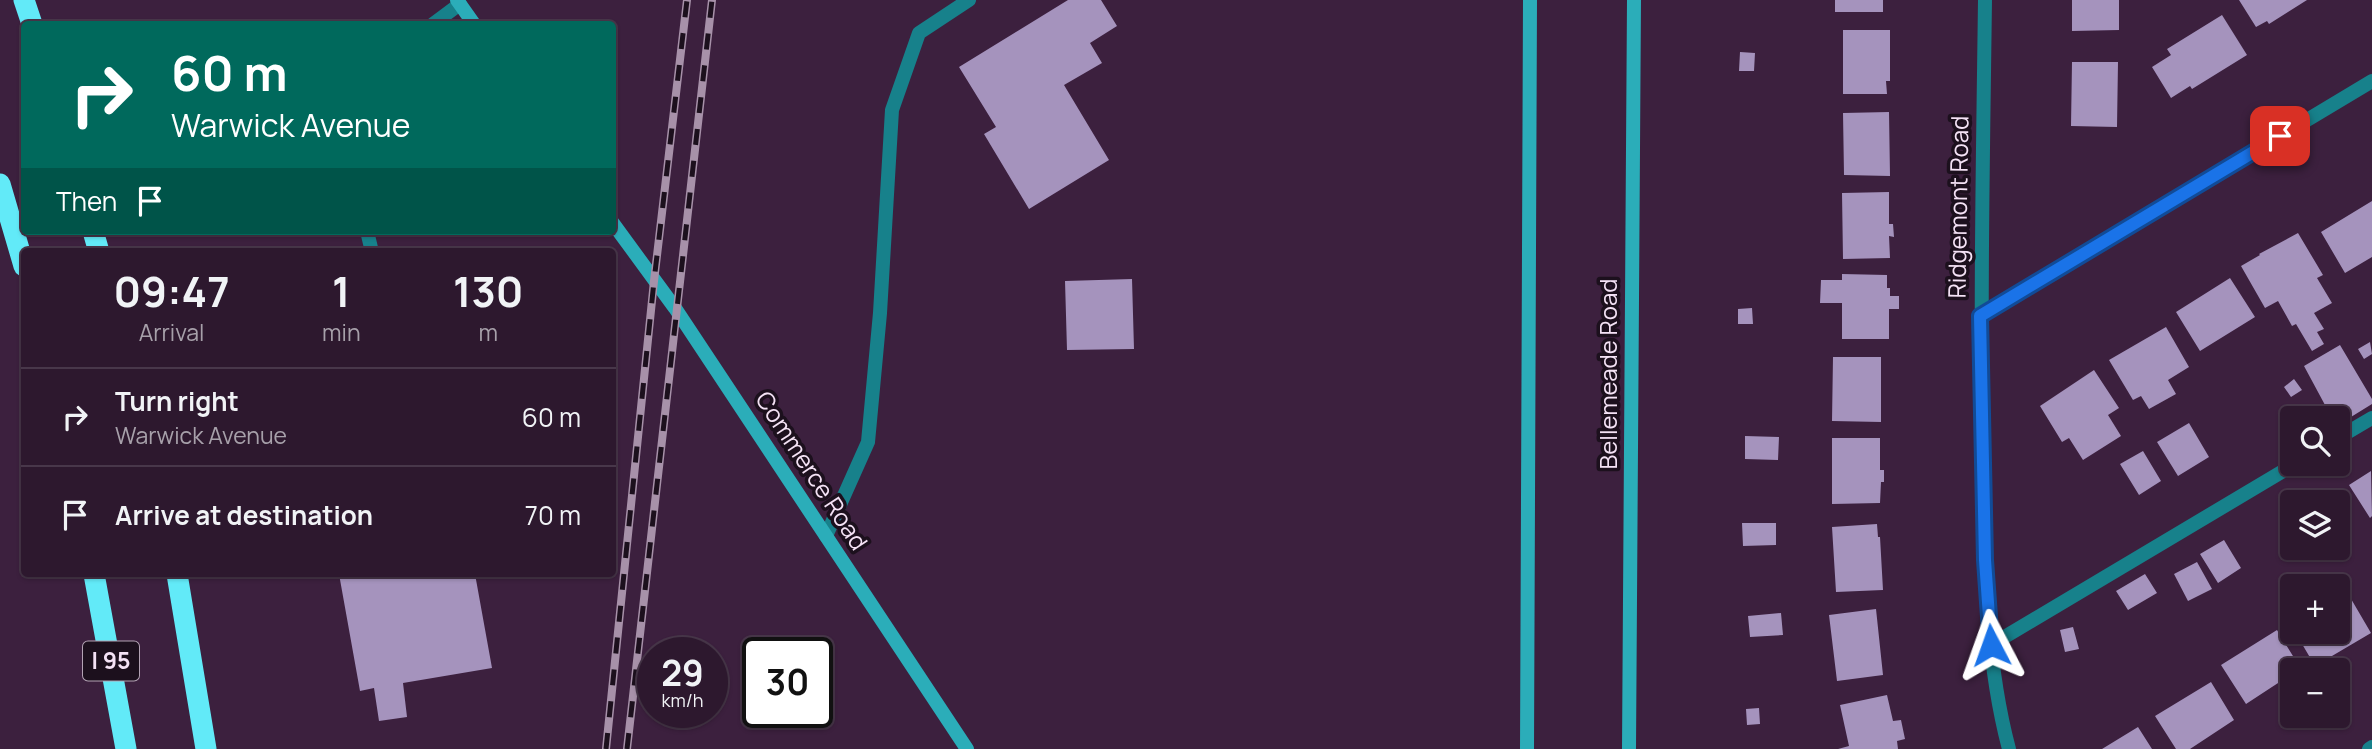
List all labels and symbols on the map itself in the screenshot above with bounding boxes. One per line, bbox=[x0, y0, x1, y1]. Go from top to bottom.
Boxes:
pin bbox=[2250, 106, 2310, 166]
street label: Ridgemont Road bbox=[1939, 115, 1976, 299]
street label: Bellemeade Road bbox=[1591, 279, 1624, 469]
street label: Commerce Road bbox=[749, 384, 876, 556]
position arrow bbox=[1954, 608, 2028, 682]
speed limit sign: 30 bbox=[742, 637, 833, 728]
road number: I 95 bbox=[83, 642, 139, 680]

